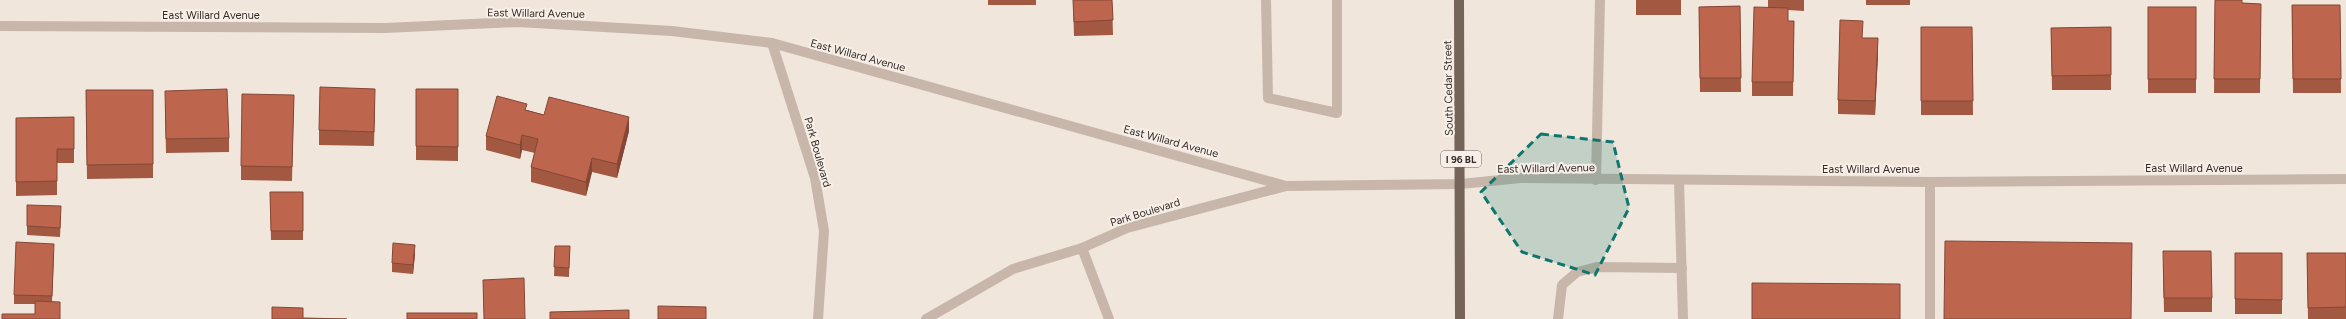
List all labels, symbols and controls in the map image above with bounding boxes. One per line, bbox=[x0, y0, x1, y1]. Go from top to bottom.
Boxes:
street label: East Willard Avenue bbox=[487, 6, 585, 21]
street label: East Willard Avenue bbox=[162, 9, 260, 22]
street label: East Willard Avenue bbox=[809, 37, 907, 74]
street label: South Cedar Street bbox=[1441, 40, 1456, 136]
street label: Park Boulevard bbox=[801, 115, 834, 189]
street label: East Willard Avenue bbox=[1122, 123, 1220, 160]
road number: I 96 BL bbox=[1441, 151, 1481, 167]
street label: East Willard Avenue bbox=[1497, 161, 1595, 176]
street label: East Willard Avenue bbox=[2145, 162, 2243, 175]
street label: East Willard Avenue bbox=[1822, 163, 1920, 176]
street label: Park Boulevard bbox=[1109, 196, 1182, 229]

